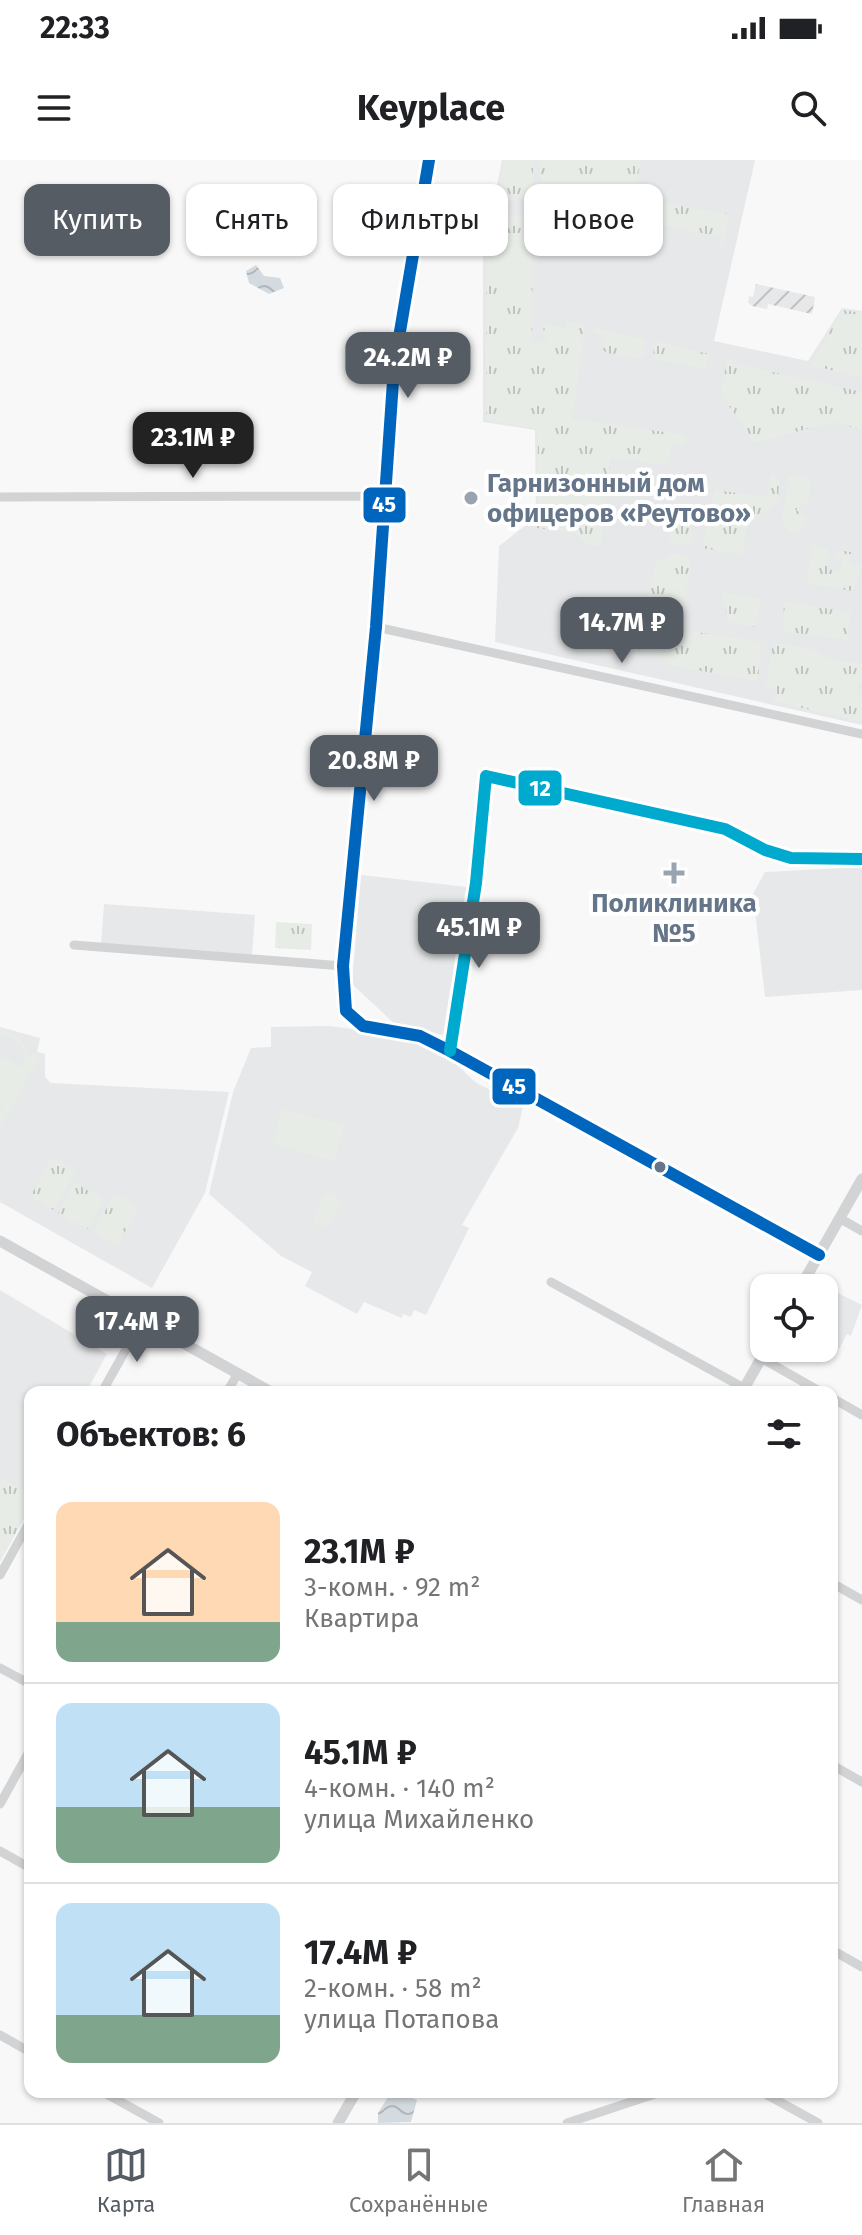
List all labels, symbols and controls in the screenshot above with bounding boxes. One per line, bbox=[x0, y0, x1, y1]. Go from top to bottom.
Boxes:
text: 22:33 bbox=[40, 10, 110, 46]
icon: menu bbox=[32, 86, 76, 130]
text: Keyplace bbox=[357, 86, 505, 130]
icon: search bbox=[786, 86, 830, 130]
chip: Купить bbox=[24, 184, 170, 256]
chip: Снять bbox=[186, 184, 317, 256]
chip: Фильтры bbox=[333, 184, 508, 256]
chip: Новое bbox=[524, 184, 663, 256]
pin: 24.2M ₽ bbox=[334, 332, 482, 400]
text: 24.2M ₽ bbox=[363, 342, 453, 373]
pin: 23.1M ₽ bbox=[119, 412, 267, 480]
text: 23.1M ₽ bbox=[151, 422, 235, 453]
place label: Гарнизонный дом офицеров «Реутово» bbox=[487, 468, 751, 529]
line badge: 45 bbox=[362, 486, 407, 524]
marker: Гарнизонный дом офицеров «Реутово» bbox=[462, 489, 480, 507]
text: 45 bbox=[372, 491, 396, 518]
pin: 14.7M ₽ bbox=[548, 597, 696, 665]
text: 14.7M ₽ bbox=[578, 607, 666, 638]
pin: 20.8M ₽ bbox=[300, 735, 448, 803]
text: 20.8M ₽ bbox=[328, 745, 420, 776]
line badge: 12 bbox=[517, 769, 563, 807]
text: 12 bbox=[529, 775, 551, 802]
marker: Поликлиника №5 bbox=[663, 862, 685, 884]
place label: Поликлиника №5 bbox=[591, 888, 757, 949]
pin: 45.1M ₽ bbox=[405, 902, 553, 970]
text: 45.1M ₽ bbox=[436, 912, 522, 943]
line badge: 45 bbox=[491, 1067, 537, 1106]
text: 45 bbox=[502, 1073, 526, 1100]
unlabelled marker bbox=[652, 1159, 668, 1175]
map controls bbox=[750, 1274, 838, 1362]
button: locate bbox=[750, 1274, 838, 1362]
pin: 17.4M ₽ bbox=[63, 1296, 211, 1364]
text: 17.4M ₽ bbox=[94, 1306, 180, 1337]
icon: filters bbox=[762, 1412, 806, 1456]
text: Объектов: 6 bbox=[56, 1414, 246, 1455]
text: 23.1M ₽ bbox=[304, 1531, 415, 1572]
icon: home bbox=[120, 1534, 216, 1630]
text: 3-комн. · 92 m² bbox=[304, 1572, 480, 1603]
text: Квартира bbox=[304, 1603, 419, 1634]
text: 45.1M ₽ bbox=[304, 1732, 417, 1773]
icon: home bbox=[120, 1735, 216, 1831]
text: 4-комн. · 140 m² bbox=[304, 1773, 495, 1804]
text: улица Михайленко bbox=[304, 1804, 534, 1835]
text: 17.4M ₽ bbox=[304, 1932, 417, 1973]
icon: home bbox=[120, 1935, 216, 2031]
text: 2-комн. · 58 m² bbox=[304, 1973, 482, 2004]
text: улица Потапова bbox=[304, 2004, 499, 2035]
tab: Карта bbox=[97, 2143, 155, 2218]
tab: Сохранённые bbox=[349, 2143, 488, 2218]
tab: Главная bbox=[682, 2143, 765, 2218]

